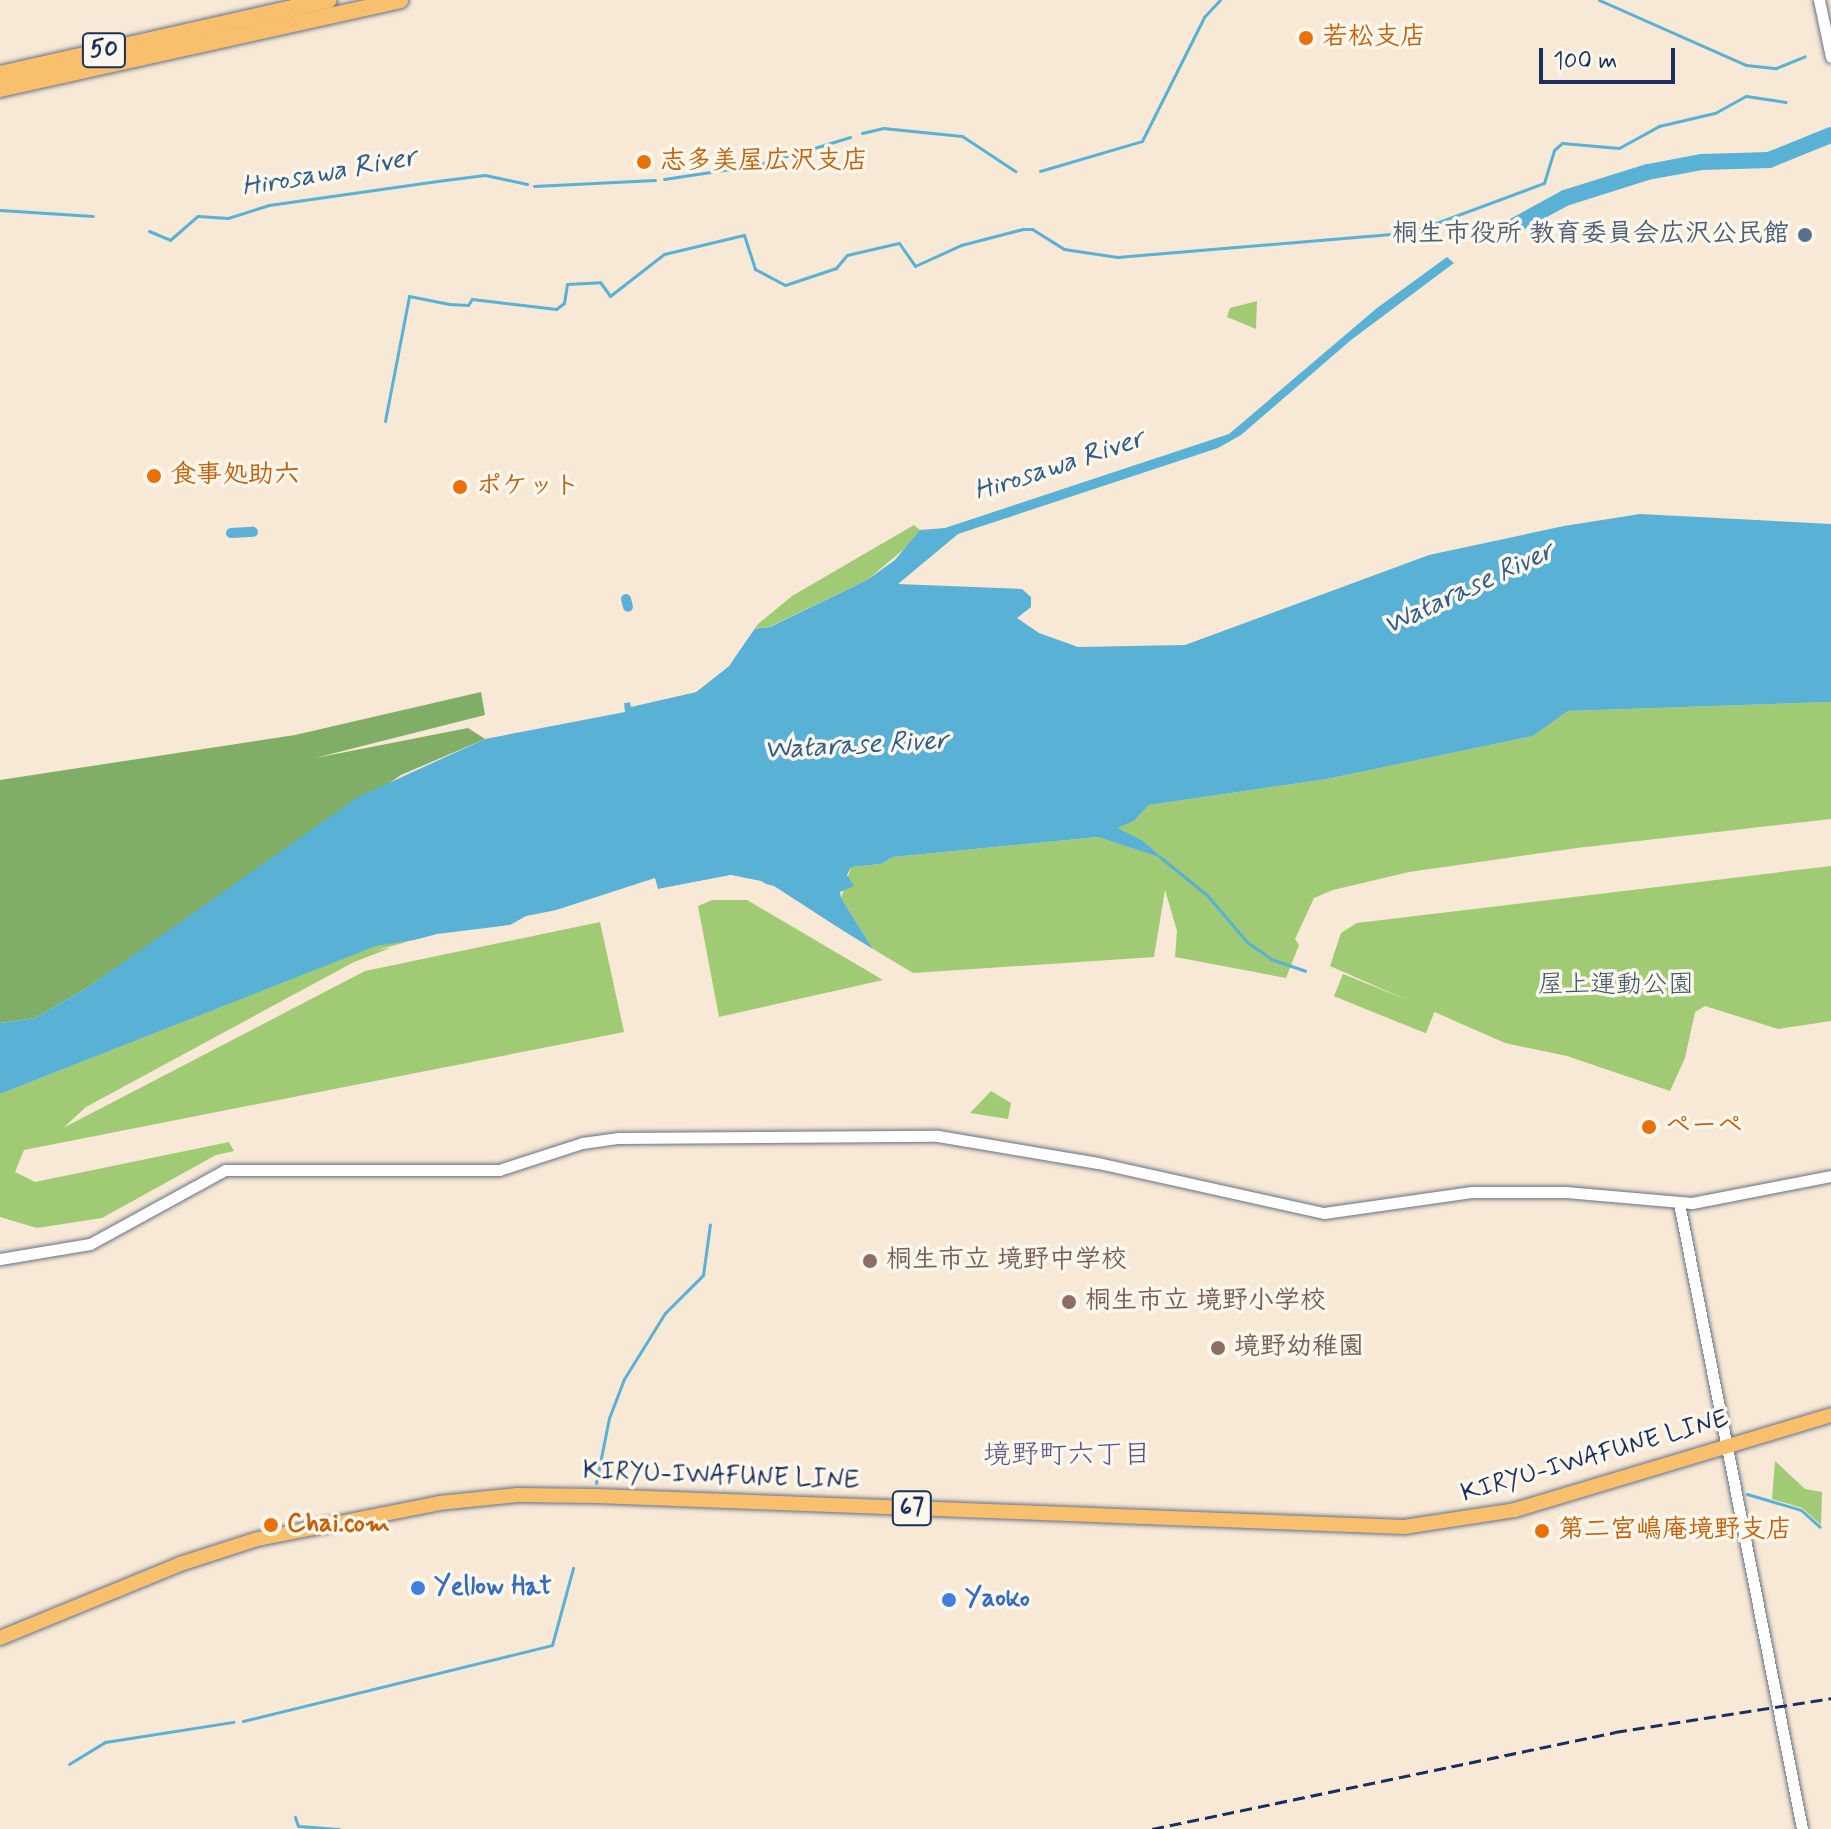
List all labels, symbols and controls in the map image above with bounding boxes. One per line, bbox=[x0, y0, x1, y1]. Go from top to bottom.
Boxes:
place label: 若松支店 bbox=[1322, 22, 1426, 54]
marker: 若松支店 bbox=[1297, 29, 1315, 47]
road number: 50 bbox=[80, 30, 128, 70]
scale bar bbox=[1543, 32, 1679, 82]
text: 100 m bbox=[1553, 46, 1617, 77]
water label: Hirosawa River bbox=[240, 141, 418, 205]
place label: 志多美屋広沢支店 bbox=[660, 146, 868, 178]
marker: 志多美屋広沢支店 bbox=[635, 153, 653, 171]
place label: 桐生市役所 教育委員会広沢公民館 bbox=[1392, 219, 1789, 251]
marker: 桐生市役所 教育委員会広沢公民館 bbox=[1796, 226, 1814, 244]
water label: Hirosawa River bbox=[971, 423, 1147, 509]
place label: 食事処助六 bbox=[170, 460, 300, 492]
marker: 食事処助六 bbox=[145, 467, 163, 485]
place label: ポケット bbox=[476, 471, 580, 503]
marker: ポケット bbox=[451, 478, 469, 496]
water label: Watarase River bbox=[1377, 534, 1561, 644]
water label: Watarase River bbox=[762, 724, 950, 768]
park label: 屋上運動公園 bbox=[1538, 970, 1694, 1002]
place label: ペーペ bbox=[1665, 1111, 1743, 1143]
marker: ペーペ bbox=[1640, 1118, 1658, 1136]
place label: 桐生市立 境野中学校 bbox=[886, 1245, 1127, 1277]
marker: 桐生市立 境野中学校 bbox=[861, 1252, 879, 1270]
place label: 桐生市立 境野小学校 bbox=[1085, 1286, 1326, 1318]
marker: 桐生市立 境野小学校 bbox=[1060, 1293, 1078, 1311]
place label: 境野幼稚園 bbox=[1234, 1332, 1364, 1364]
marker: 境野幼稚園 bbox=[1209, 1339, 1227, 1357]
street label: KIRYU-IWAFUNE LINE bbox=[1457, 1404, 1733, 1510]
district label: 境野町六丁目 bbox=[983, 1439, 1151, 1473]
street label: KIRYU-IWAFUNE LINE bbox=[582, 1457, 860, 1497]
road number: 67 bbox=[890, 1488, 934, 1528]
place label: Chai.com bbox=[287, 1509, 390, 1541]
place label: 第二宮嶋庵境野支店 bbox=[1558, 1515, 1792, 1547]
marker: Chai.com bbox=[262, 1516, 280, 1534]
marker: 第二宮嶋庵境野支店 bbox=[1533, 1522, 1551, 1540]
place label: Yellow Hat bbox=[434, 1572, 550, 1604]
marker: Yellow Hat bbox=[409, 1579, 427, 1597]
place label: Yaoko bbox=[965, 1584, 1030, 1616]
marker: Yaoko bbox=[940, 1591, 958, 1609]

